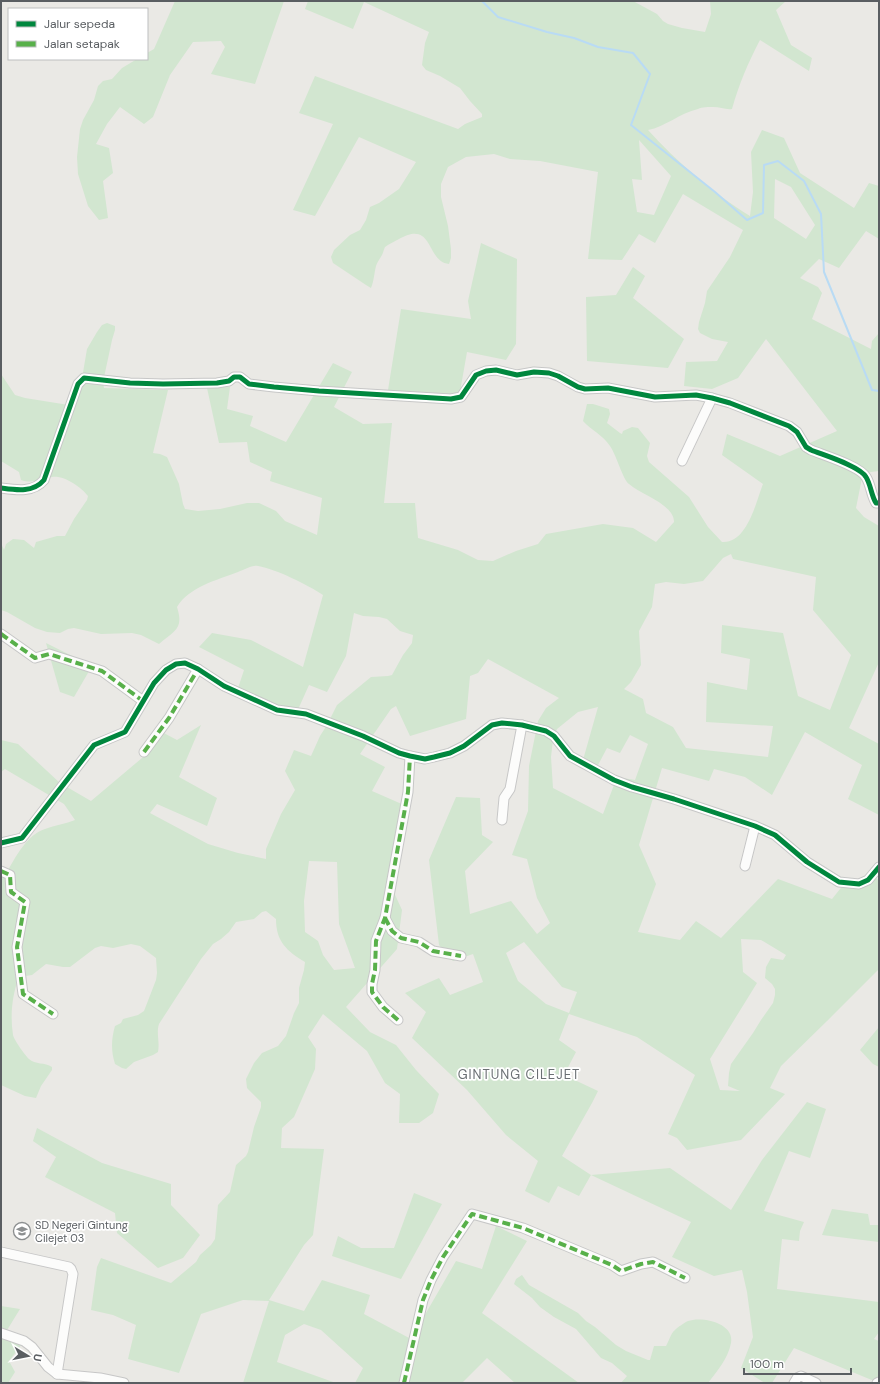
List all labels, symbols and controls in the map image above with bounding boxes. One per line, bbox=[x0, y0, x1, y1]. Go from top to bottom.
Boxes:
legend bbox=[8, 8, 148, 60]
text: Jalur sepeda bbox=[44, 16, 115, 32]
text: Jalan setapak bbox=[44, 36, 120, 52]
district label: GINTUNG CILEJET bbox=[458, 1066, 580, 1083]
place label: SD Negeri Gintung Cilejet 03 bbox=[35, 1218, 128, 1245]
school or university icon: SD Negeri Gintung Cilejet 03 bbox=[12, 1221, 32, 1241]
north arrow bbox=[8, 1336, 48, 1376]
scale bar bbox=[744, 1350, 851, 1376]
text: U bbox=[30, 1353, 45, 1363]
text: 100 m bbox=[750, 1356, 784, 1372]

